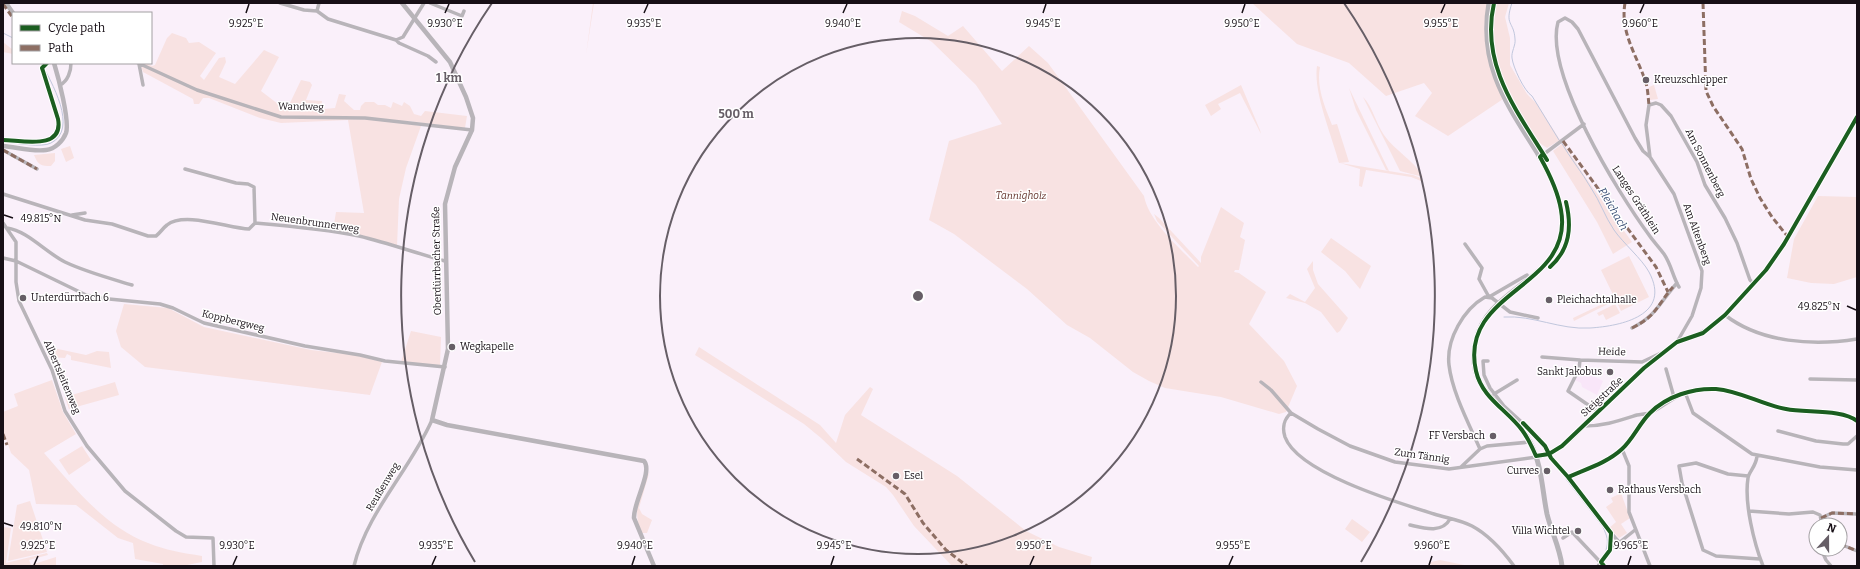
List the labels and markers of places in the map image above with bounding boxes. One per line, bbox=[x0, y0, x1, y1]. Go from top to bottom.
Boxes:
place label: Kreuzschlepper bbox=[1654, 74, 1728, 86]
marker: Kreuzschlepper bbox=[1641, 75, 1651, 85]
centre of rings bbox=[911, 289, 925, 303]
place label: Unterdürrbach 6 bbox=[31, 292, 109, 304]
marker: Unterdürrbach 6 bbox=[18, 293, 28, 303]
place label: Pleichachtalhalle bbox=[1557, 294, 1637, 306]
marker: Pleichachtalhalle bbox=[1544, 295, 1554, 305]
place label: Wegkapelle bbox=[460, 341, 514, 353]
marker: Wegkapelle bbox=[447, 342, 457, 352]
place label: Sankt Jakobus bbox=[1537, 366, 1602, 378]
marker: Sankt Jakobus bbox=[1605, 367, 1615, 377]
place label: FF Versbach bbox=[1429, 430, 1486, 442]
marker: FF Versbach bbox=[1488, 431, 1498, 441]
place label: Curves bbox=[1507, 465, 1539, 477]
marker: Curves bbox=[1542, 466, 1552, 476]
place label: Esel bbox=[904, 470, 923, 482]
marker: Esel bbox=[891, 471, 901, 481]
place label: Rathaus Versbach bbox=[1618, 484, 1702, 496]
marker: Rathaus Versbach bbox=[1605, 485, 1615, 495]
place label: Villa Wichtel bbox=[1512, 525, 1570, 537]
marker: Villa Wichtel bbox=[1573, 526, 1583, 536]

